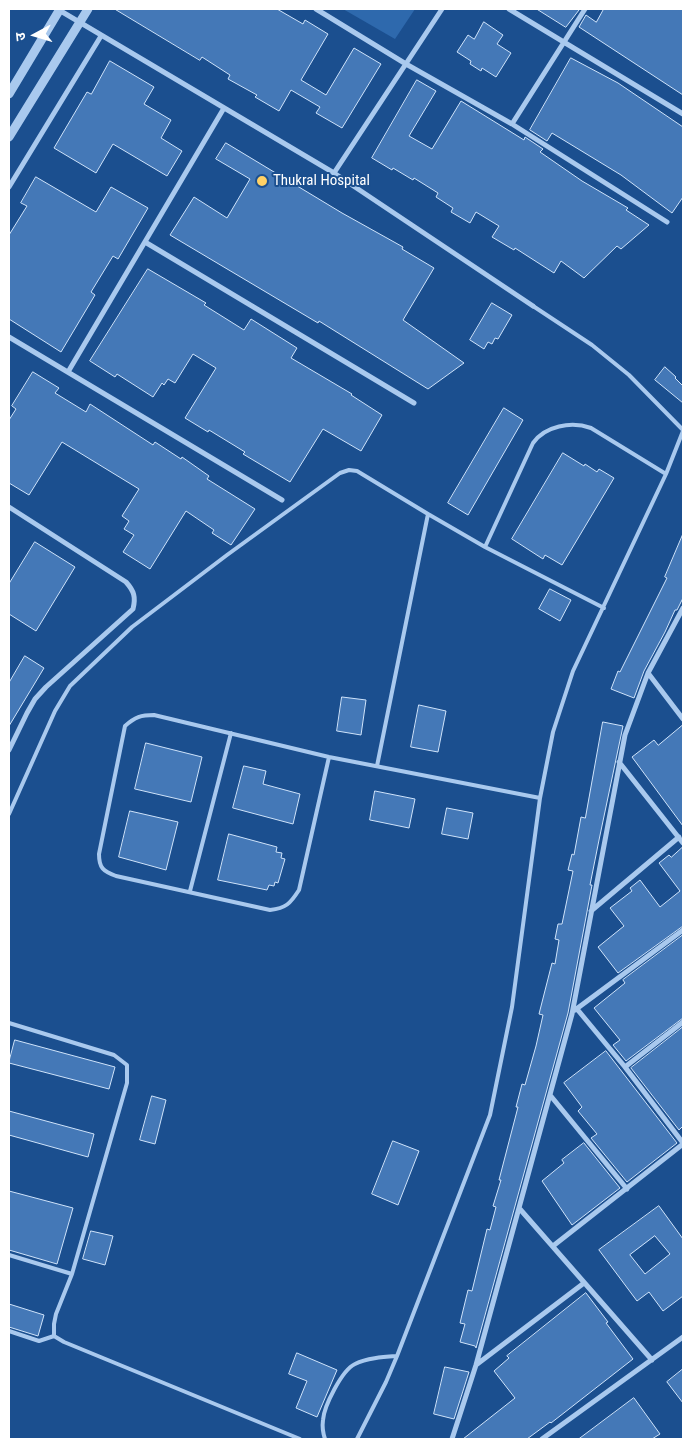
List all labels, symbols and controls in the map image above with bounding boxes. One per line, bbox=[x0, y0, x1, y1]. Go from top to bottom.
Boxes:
north arrow bbox=[10, 10, 60, 60]
text: उ bbox=[12, 32, 28, 41]
place label: Thukral Hospital bbox=[273, 172, 370, 190]
marker: Thukral Hospital bbox=[255, 174, 269, 188]

